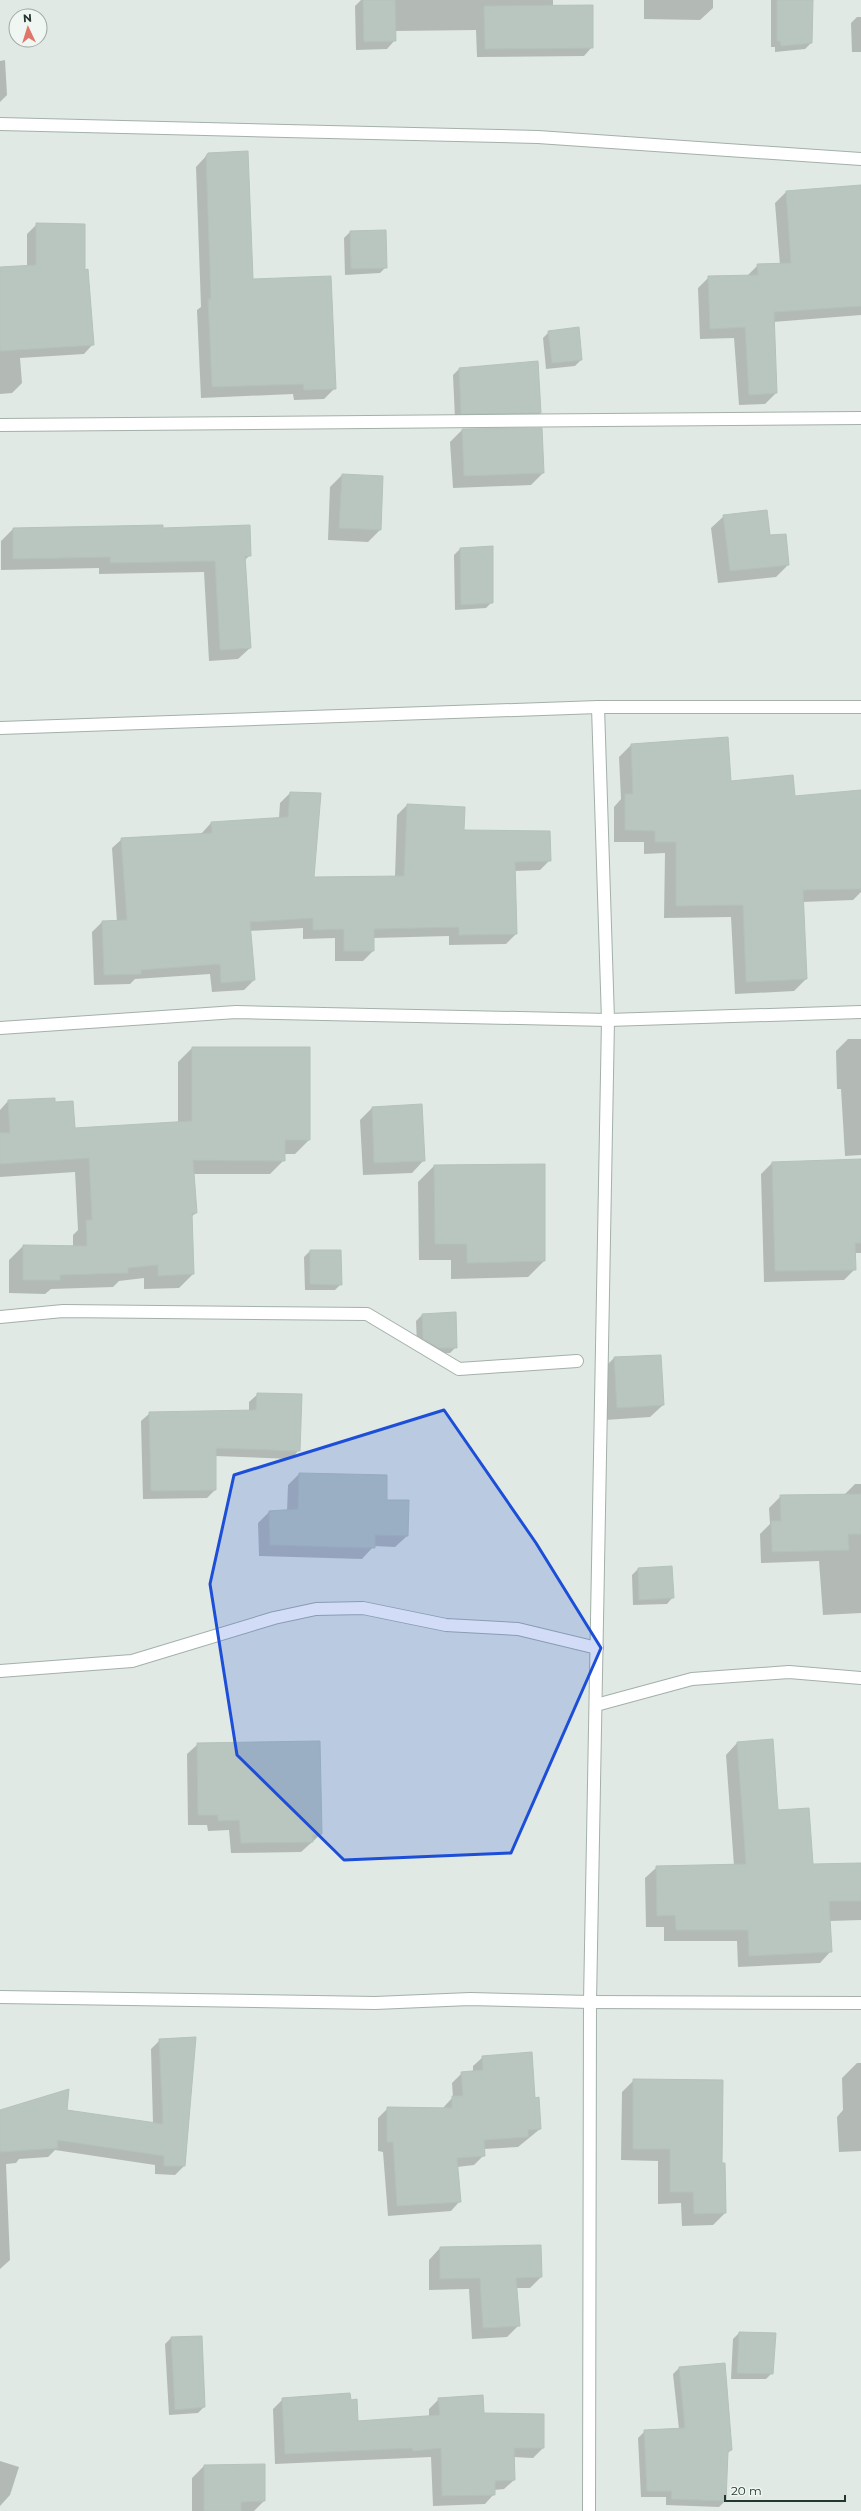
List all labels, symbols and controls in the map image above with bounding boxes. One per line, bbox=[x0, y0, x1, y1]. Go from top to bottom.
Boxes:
north arrow bbox=[8, 8, 48, 48]
text: N bbox=[22, 11, 32, 25]
scale bar bbox=[725, 2477, 845, 2503]
text: 20 m bbox=[731, 2483, 762, 2498]

